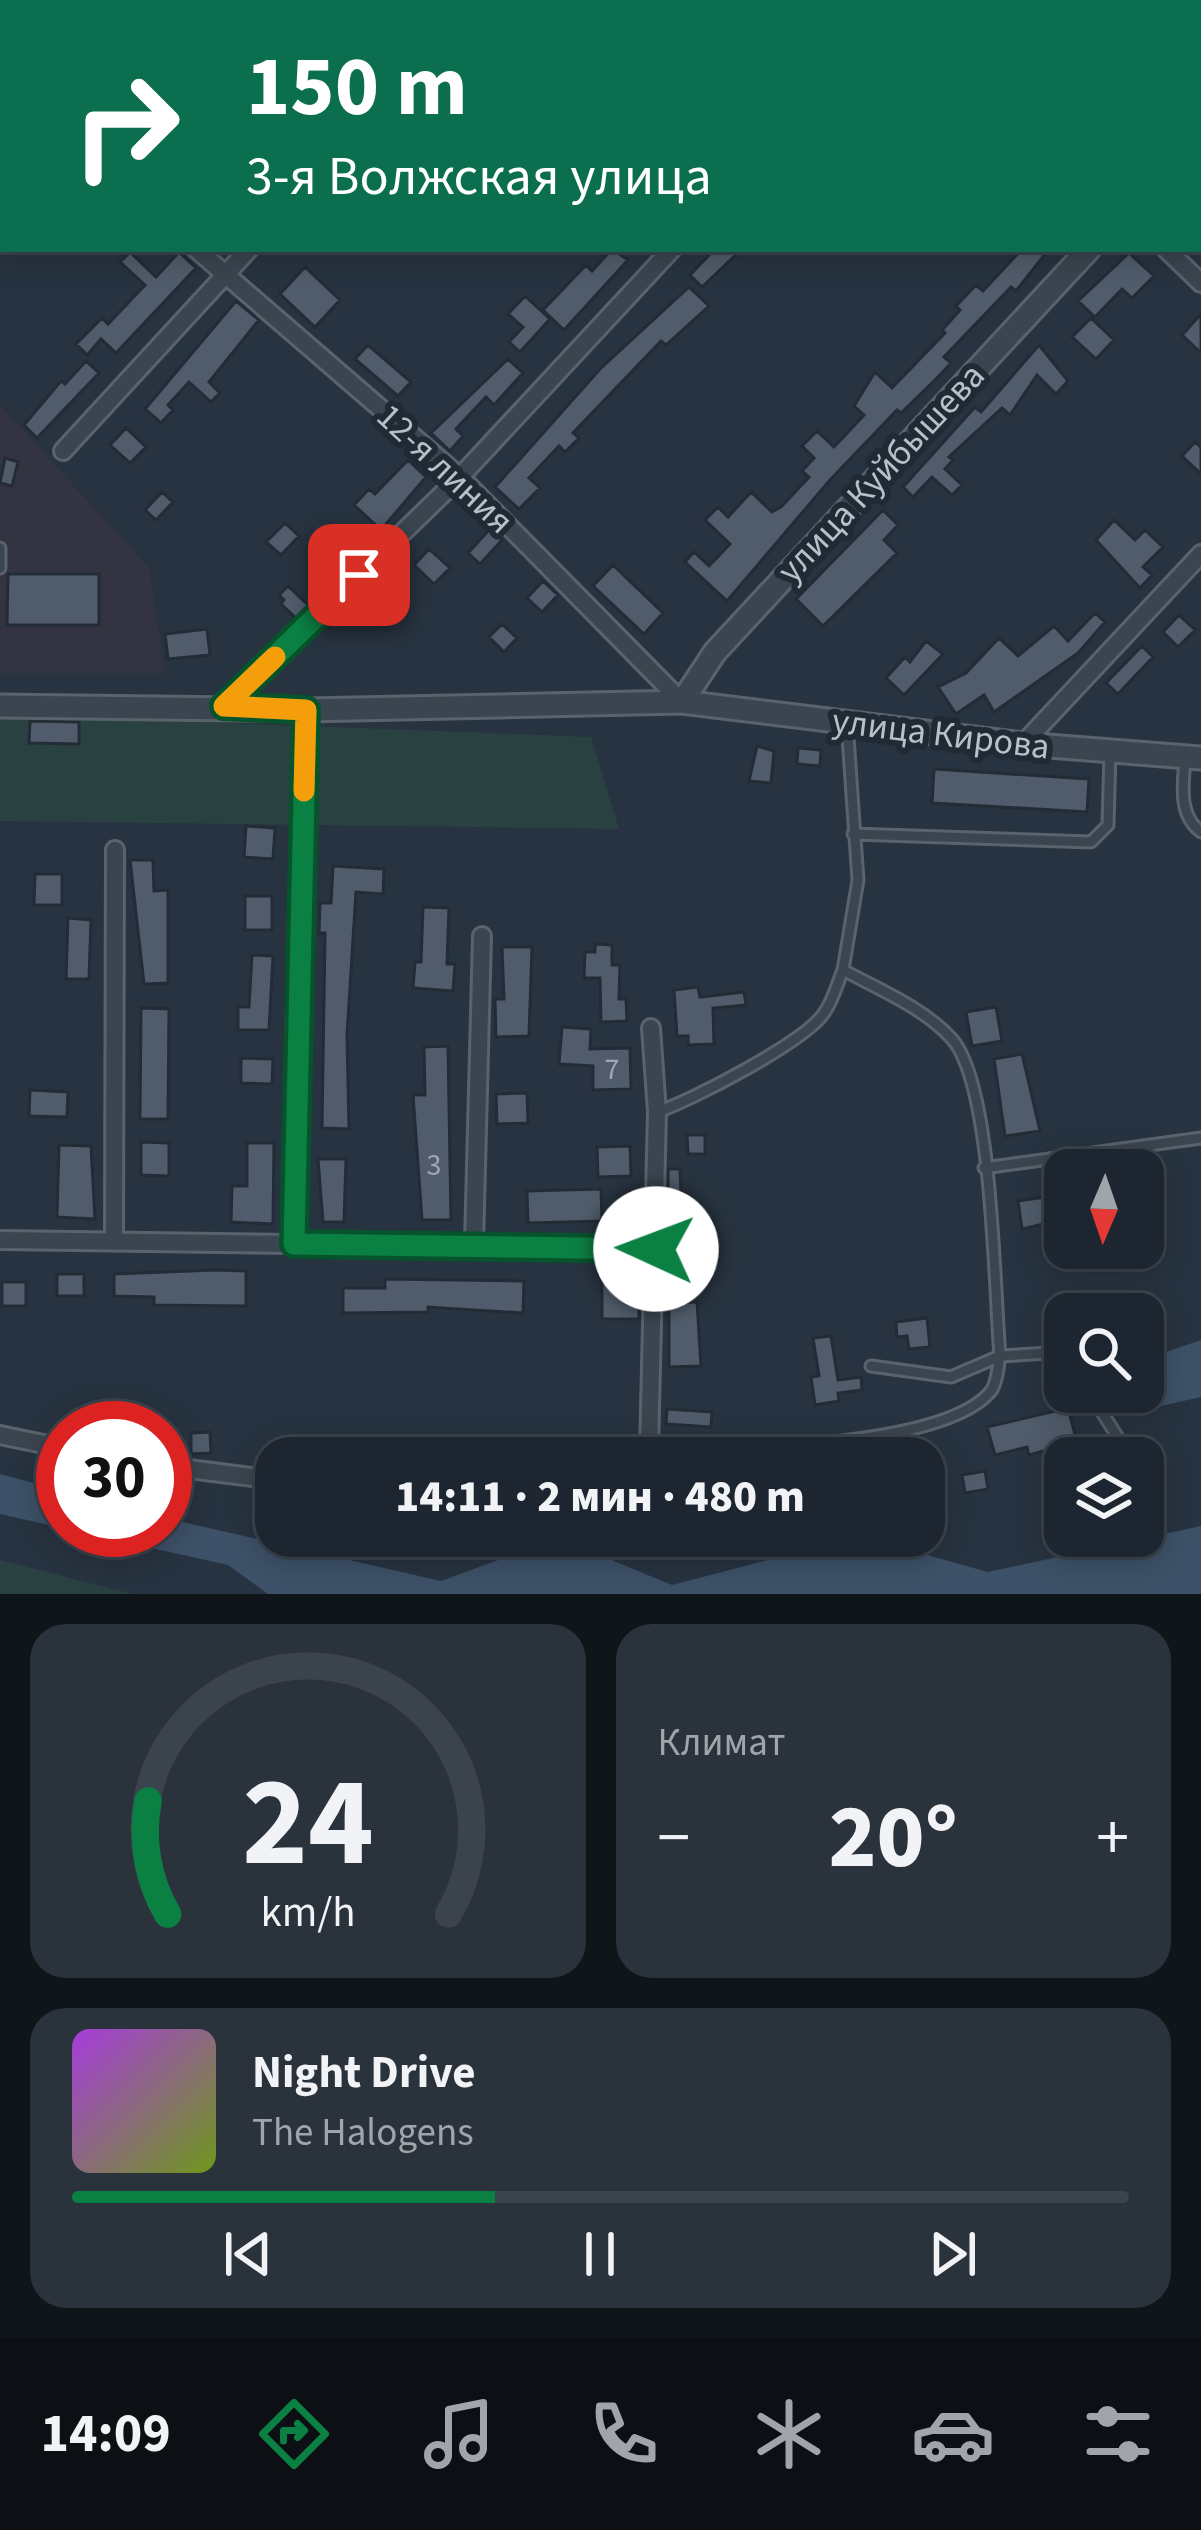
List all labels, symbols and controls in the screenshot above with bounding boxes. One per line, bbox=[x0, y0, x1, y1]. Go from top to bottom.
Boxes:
text: 150 m bbox=[246, 28, 468, 148]
icon: right bbox=[48, 48, 204, 204]
text: 3-я Волжская улица bbox=[246, 139, 712, 216]
street label: улица Куйбышева bbox=[765, 352, 997, 594]
street label: 12-я линия bbox=[365, 392, 525, 546]
pin bbox=[308, 524, 410, 626]
icon: arrive bbox=[326, 542, 392, 608]
street label: улица Кирова bbox=[829, 695, 1053, 773]
house number: 7 bbox=[605, 1048, 619, 1091]
house number: 3 bbox=[427, 1144, 441, 1187]
north arrow bbox=[1044, 1149, 1164, 1269]
map controls bbox=[1044, 1149, 1164, 1557]
position arrow bbox=[593, 1186, 719, 1312]
button: search bbox=[1044, 1293, 1164, 1413]
speed limit sign: 30 bbox=[36, 1401, 192, 1557]
button: layers bbox=[1044, 1437, 1164, 1557]
text: 14:11 · 2 мин · 480 m bbox=[395, 1465, 805, 1529]
text: Климат bbox=[658, 1715, 785, 1771]
text: 24 bbox=[242, 1735, 374, 1913]
text: 20° bbox=[828, 1774, 958, 1902]
text: − bbox=[658, 1791, 690, 1885]
text: + bbox=[1096, 1791, 1129, 1885]
text: km/h bbox=[260, 1882, 355, 1943]
text: Night Drive bbox=[252, 2041, 476, 2105]
text: The Halogens bbox=[252, 2105, 474, 2161]
icon: previous bbox=[215, 2221, 281, 2287]
icon: pause bbox=[567, 2221, 633, 2287]
icon: next bbox=[920, 2221, 986, 2287]
icon: directions bbox=[252, 2392, 336, 2476]
icon: music bbox=[417, 2392, 501, 2476]
icon: phone bbox=[582, 2392, 666, 2476]
icon: climate bbox=[747, 2392, 831, 2476]
icon: car bbox=[911, 2392, 995, 2476]
icon: filters bbox=[1076, 2392, 1160, 2476]
text: 14:09 bbox=[40, 2396, 171, 2473]

